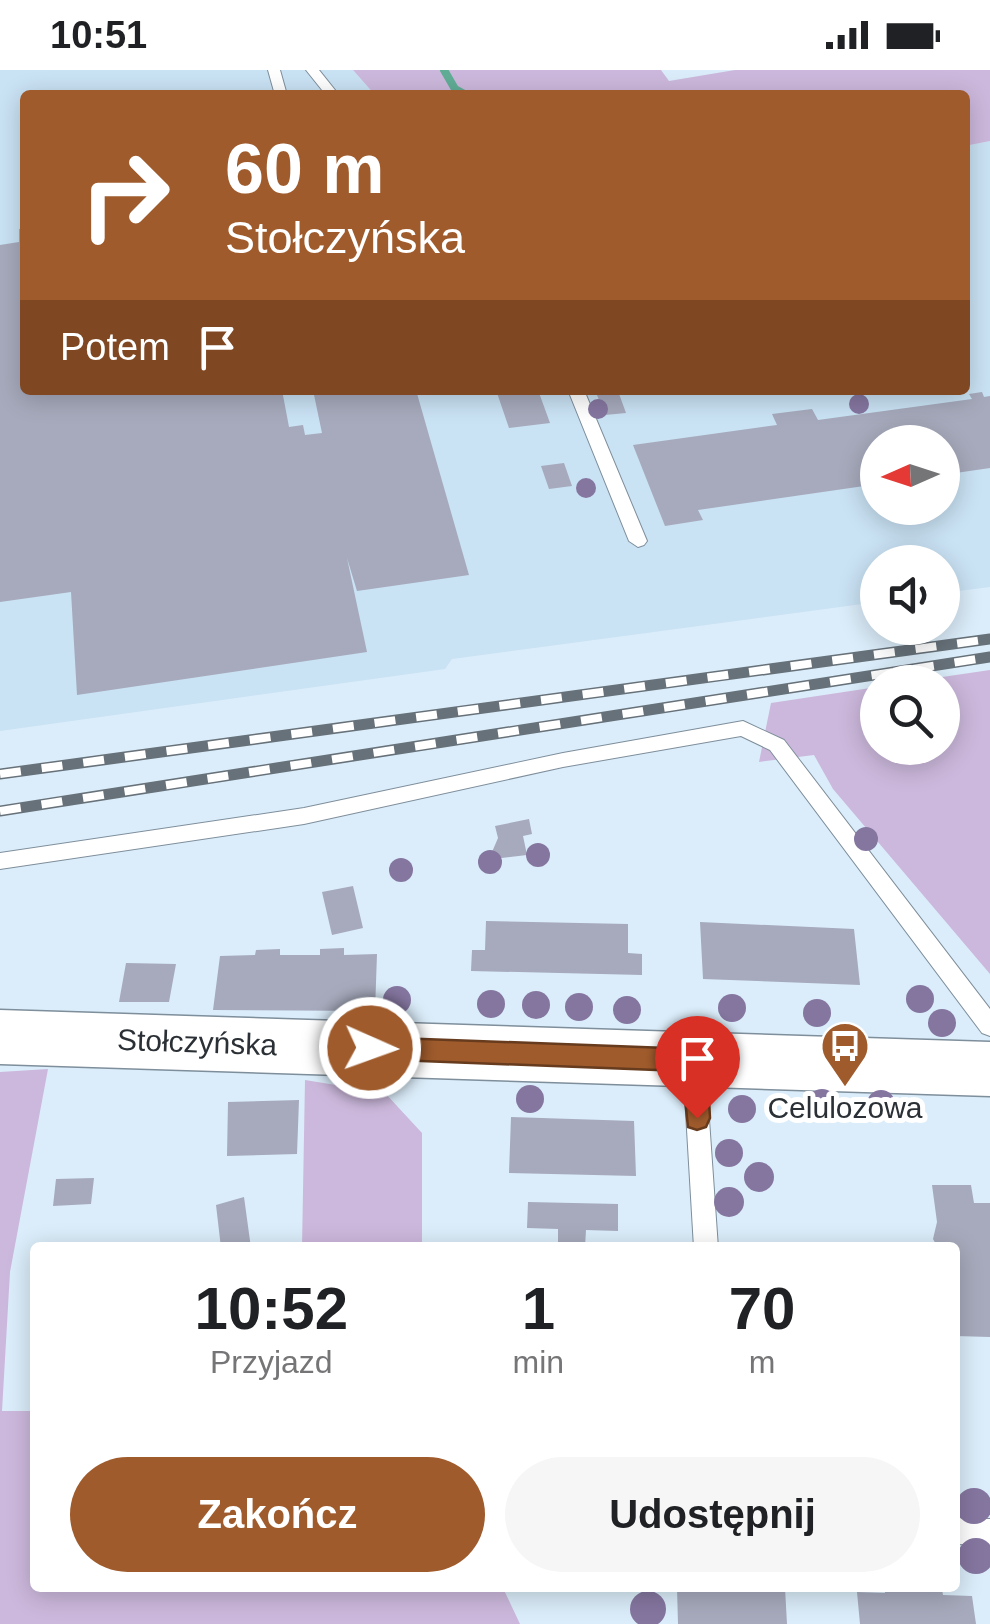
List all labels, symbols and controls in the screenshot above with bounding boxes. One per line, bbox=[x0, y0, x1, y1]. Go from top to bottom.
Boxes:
text: 10:51 bbox=[50, 14, 147, 56]
icon: right bbox=[60, 130, 190, 260]
text: 60 m bbox=[225, 130, 385, 208]
text: Stołczyńska bbox=[225, 212, 465, 263]
icon: arrive bbox=[190, 320, 245, 375]
text: Potem bbox=[60, 326, 170, 368]
north arrow bbox=[860, 425, 960, 525]
map controls bbox=[860, 425, 960, 765]
button: sound bbox=[860, 545, 960, 645]
button: search bbox=[860, 665, 960, 765]
position arrow bbox=[318, 996, 422, 1100]
pin bbox=[655, 1016, 740, 1119]
bus stop icon: Celulozowa bbox=[819, 1020, 871, 1088]
street label: Stołczyńska bbox=[116, 1023, 278, 1061]
icon: arrive bbox=[670, 1031, 725, 1086]
place label: Celulozowa bbox=[767, 1091, 923, 1124]
text: 10:52 bbox=[195, 1275, 348, 1342]
text: 1 bbox=[522, 1275, 555, 1342]
text: 70 bbox=[729, 1275, 795, 1342]
text: Przyjazd bbox=[210, 1344, 333, 1380]
text: min bbox=[513, 1344, 564, 1380]
text: m bbox=[749, 1344, 775, 1380]
button: Zakończ bbox=[70, 1457, 485, 1572]
button: Udostępnij bbox=[505, 1457, 920, 1572]

